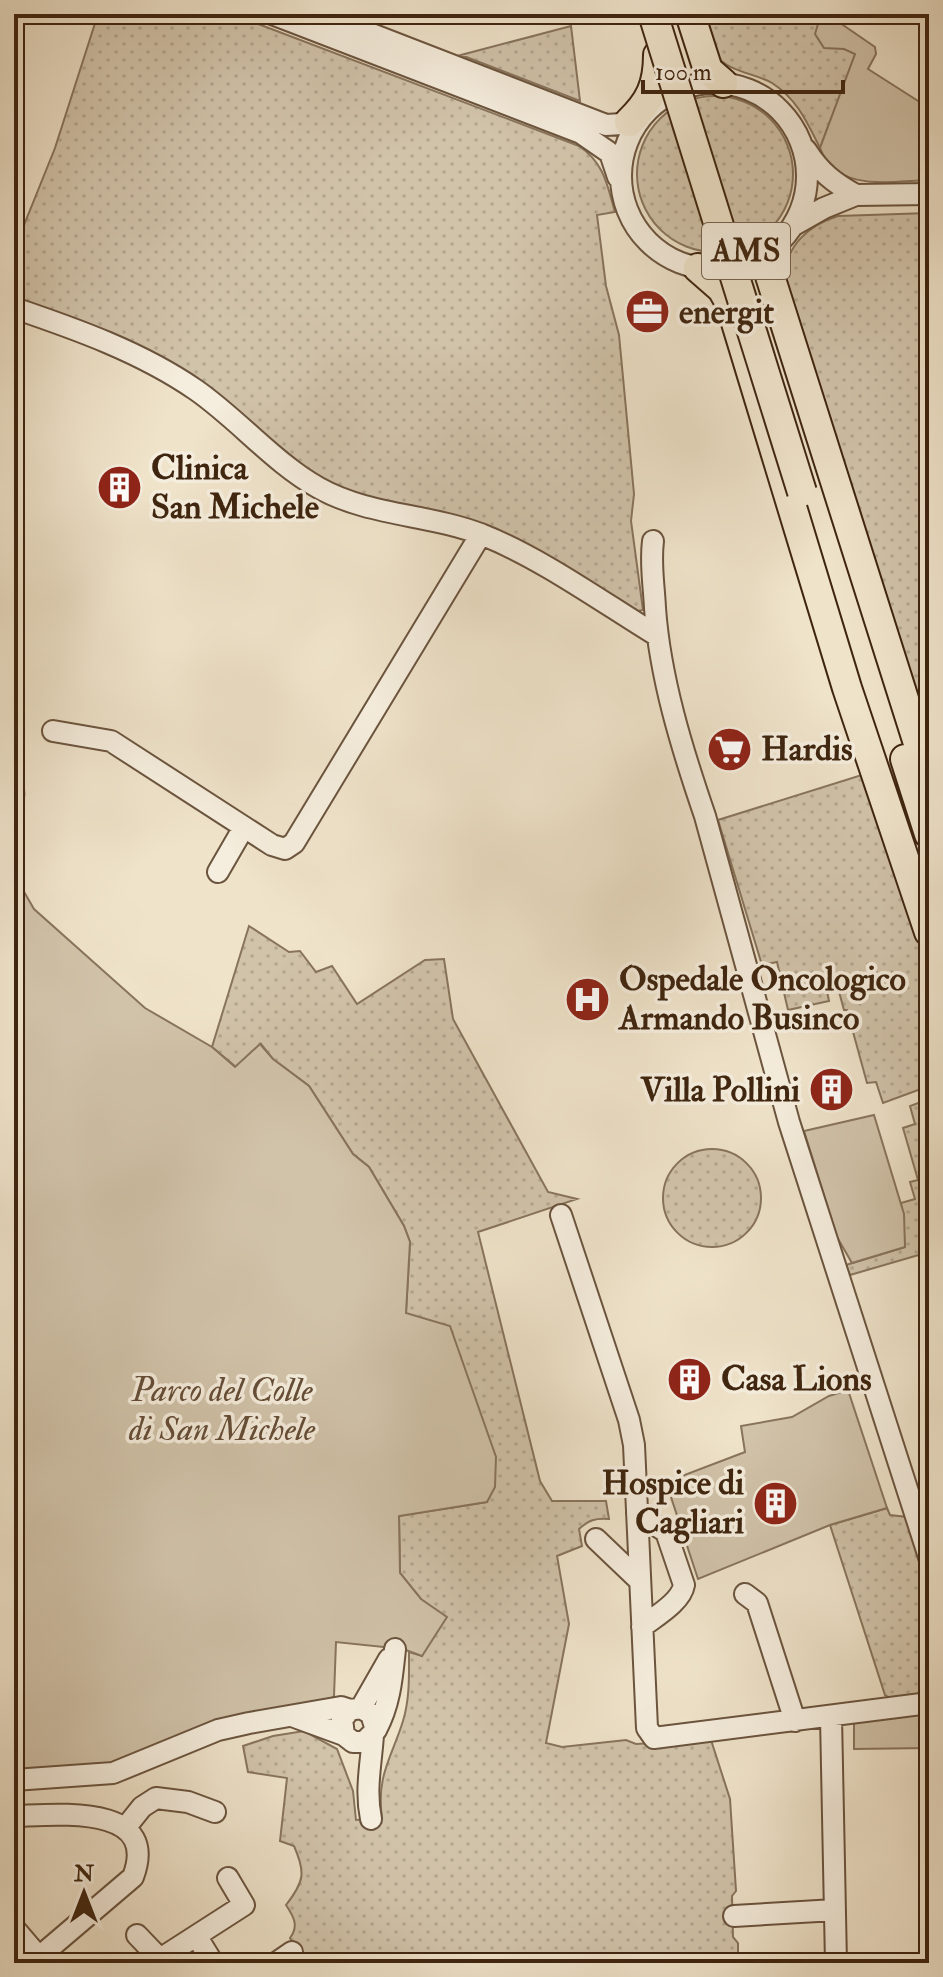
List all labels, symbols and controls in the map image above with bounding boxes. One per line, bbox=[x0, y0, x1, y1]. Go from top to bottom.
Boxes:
scale bar bbox=[643, 44, 843, 94]
text: 100 m bbox=[655, 57, 712, 88]
road number: AMS bbox=[702, 223, 790, 279]
office icon: energit bbox=[624, 288, 672, 336]
place label: energit bbox=[679, 291, 774, 334]
place label: Clinica San Michele bbox=[151, 447, 320, 529]
building icon: Clinica San Michele bbox=[96, 464, 144, 512]
supermarket icon: Hardis bbox=[706, 725, 754, 773]
place label: Hardis bbox=[761, 728, 853, 771]
place label: Ospedale Oncologico Armando Businco bbox=[617, 958, 906, 1040]
hospital icon: Ospedale Oncologico Armando Businco bbox=[564, 975, 612, 1023]
building icon: Villa Pollini bbox=[807, 1066, 855, 1114]
place label: Villa Pollini bbox=[639, 1069, 800, 1112]
building icon: Casa Lions bbox=[666, 1355, 714, 1403]
place label: Casa Lions bbox=[721, 1358, 872, 1401]
park label: Parco del Colle di San Michele bbox=[128, 1369, 316, 1451]
place label: Hospice di Cagliari bbox=[602, 1462, 744, 1544]
building icon: Hospice di Cagliari bbox=[751, 1479, 799, 1527]
north arrow bbox=[44, 1853, 124, 1933]
text: N bbox=[73, 1860, 94, 1888]

